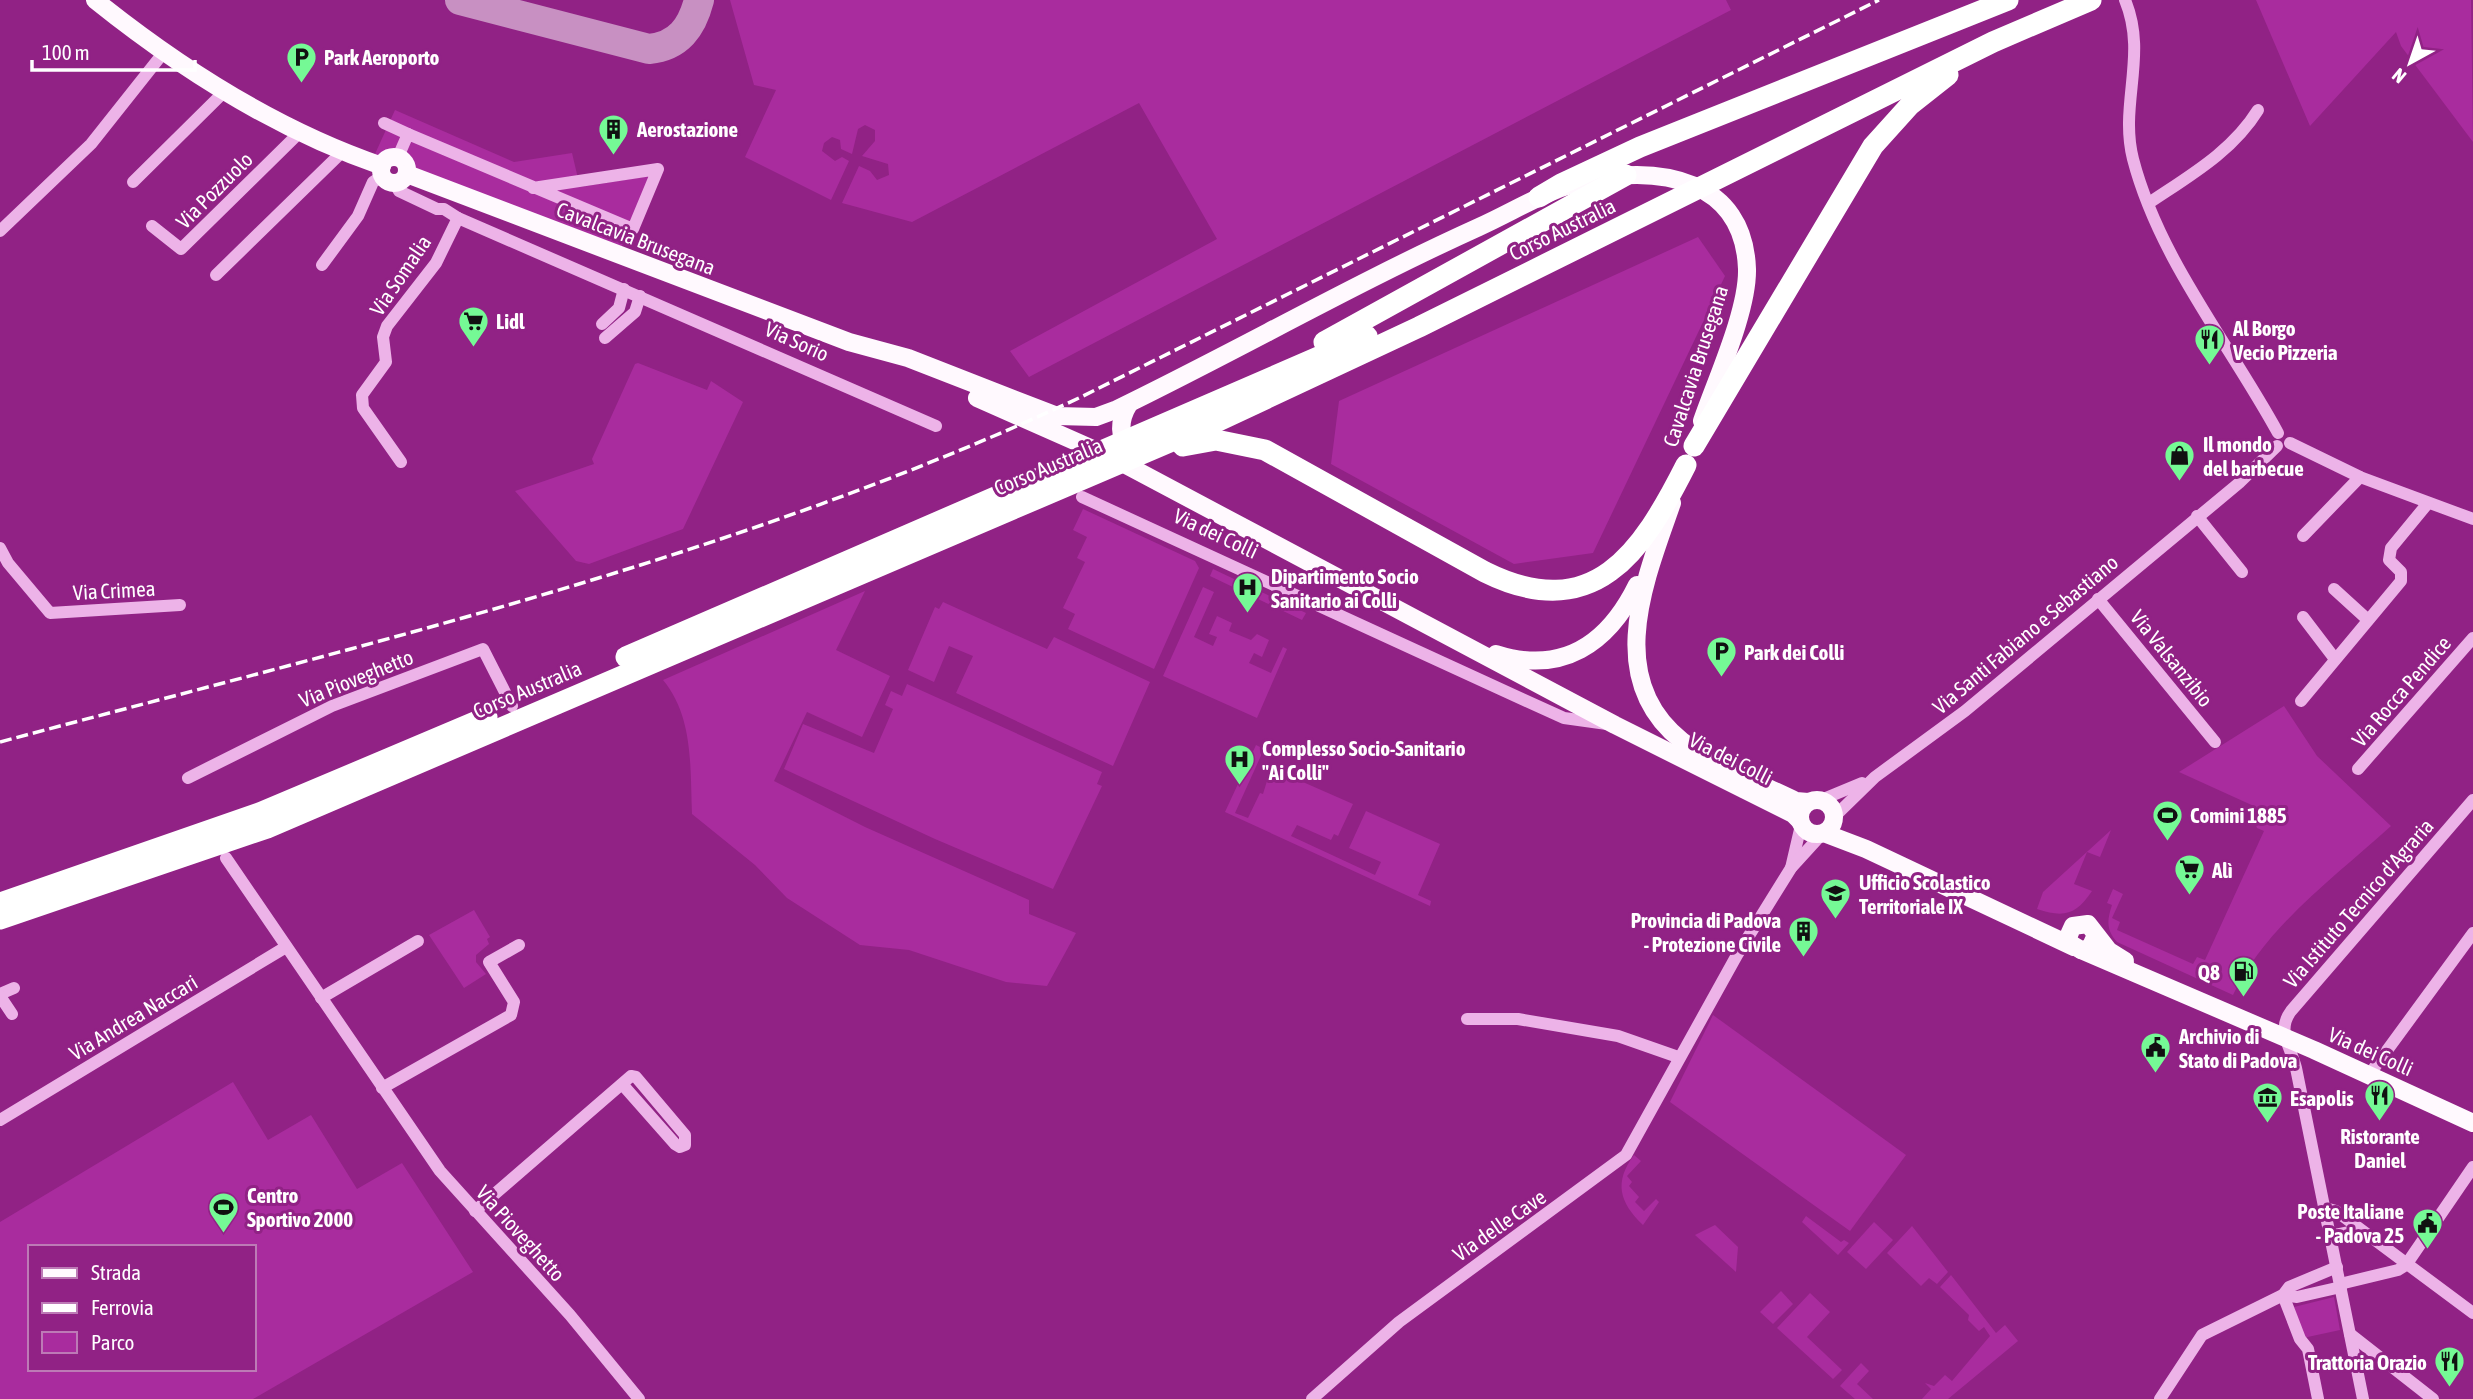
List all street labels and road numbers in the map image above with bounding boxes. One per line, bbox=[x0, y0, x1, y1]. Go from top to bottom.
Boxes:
street label: Via Pozzuolo bbox=[171, 147, 257, 233]
street label: Corso Australia bbox=[1505, 193, 1619, 265]
street label: Cavalcavia Brusegana bbox=[553, 197, 719, 279]
street label: Via Somalia bbox=[364, 230, 436, 320]
street label: Cavalcavia Brusegana bbox=[1658, 282, 1732, 450]
street label: Via Sorio bbox=[761, 316, 833, 366]
street label: Corso Australia bbox=[990, 432, 1106, 500]
street label: Via dei Colli bbox=[1170, 503, 1262, 563]
street label: Via Santi Fabiano e Sebastiano bbox=[1928, 550, 2122, 718]
street label: Via Crimea bbox=[72, 576, 156, 604]
street label: Via Valsanzibio bbox=[2126, 605, 2218, 711]
street label: Via Rocca Pendice bbox=[2347, 631, 2455, 751]
street label: Via Pioveghetto bbox=[296, 644, 416, 712]
street label: Corso Australia bbox=[469, 655, 585, 723]
street label: Via dei Colli bbox=[1685, 727, 1777, 789]
street label: Via Istituto Tecnico d'Agraria bbox=[2278, 814, 2438, 992]
street label: Via Andrea Naccari bbox=[65, 969, 201, 1065]
street label: Via dei Colli bbox=[2325, 1022, 2417, 1080]
street label: Via Pioveghetto bbox=[472, 1180, 570, 1286]
street label: Via delle Cave bbox=[1448, 1184, 1550, 1266]

